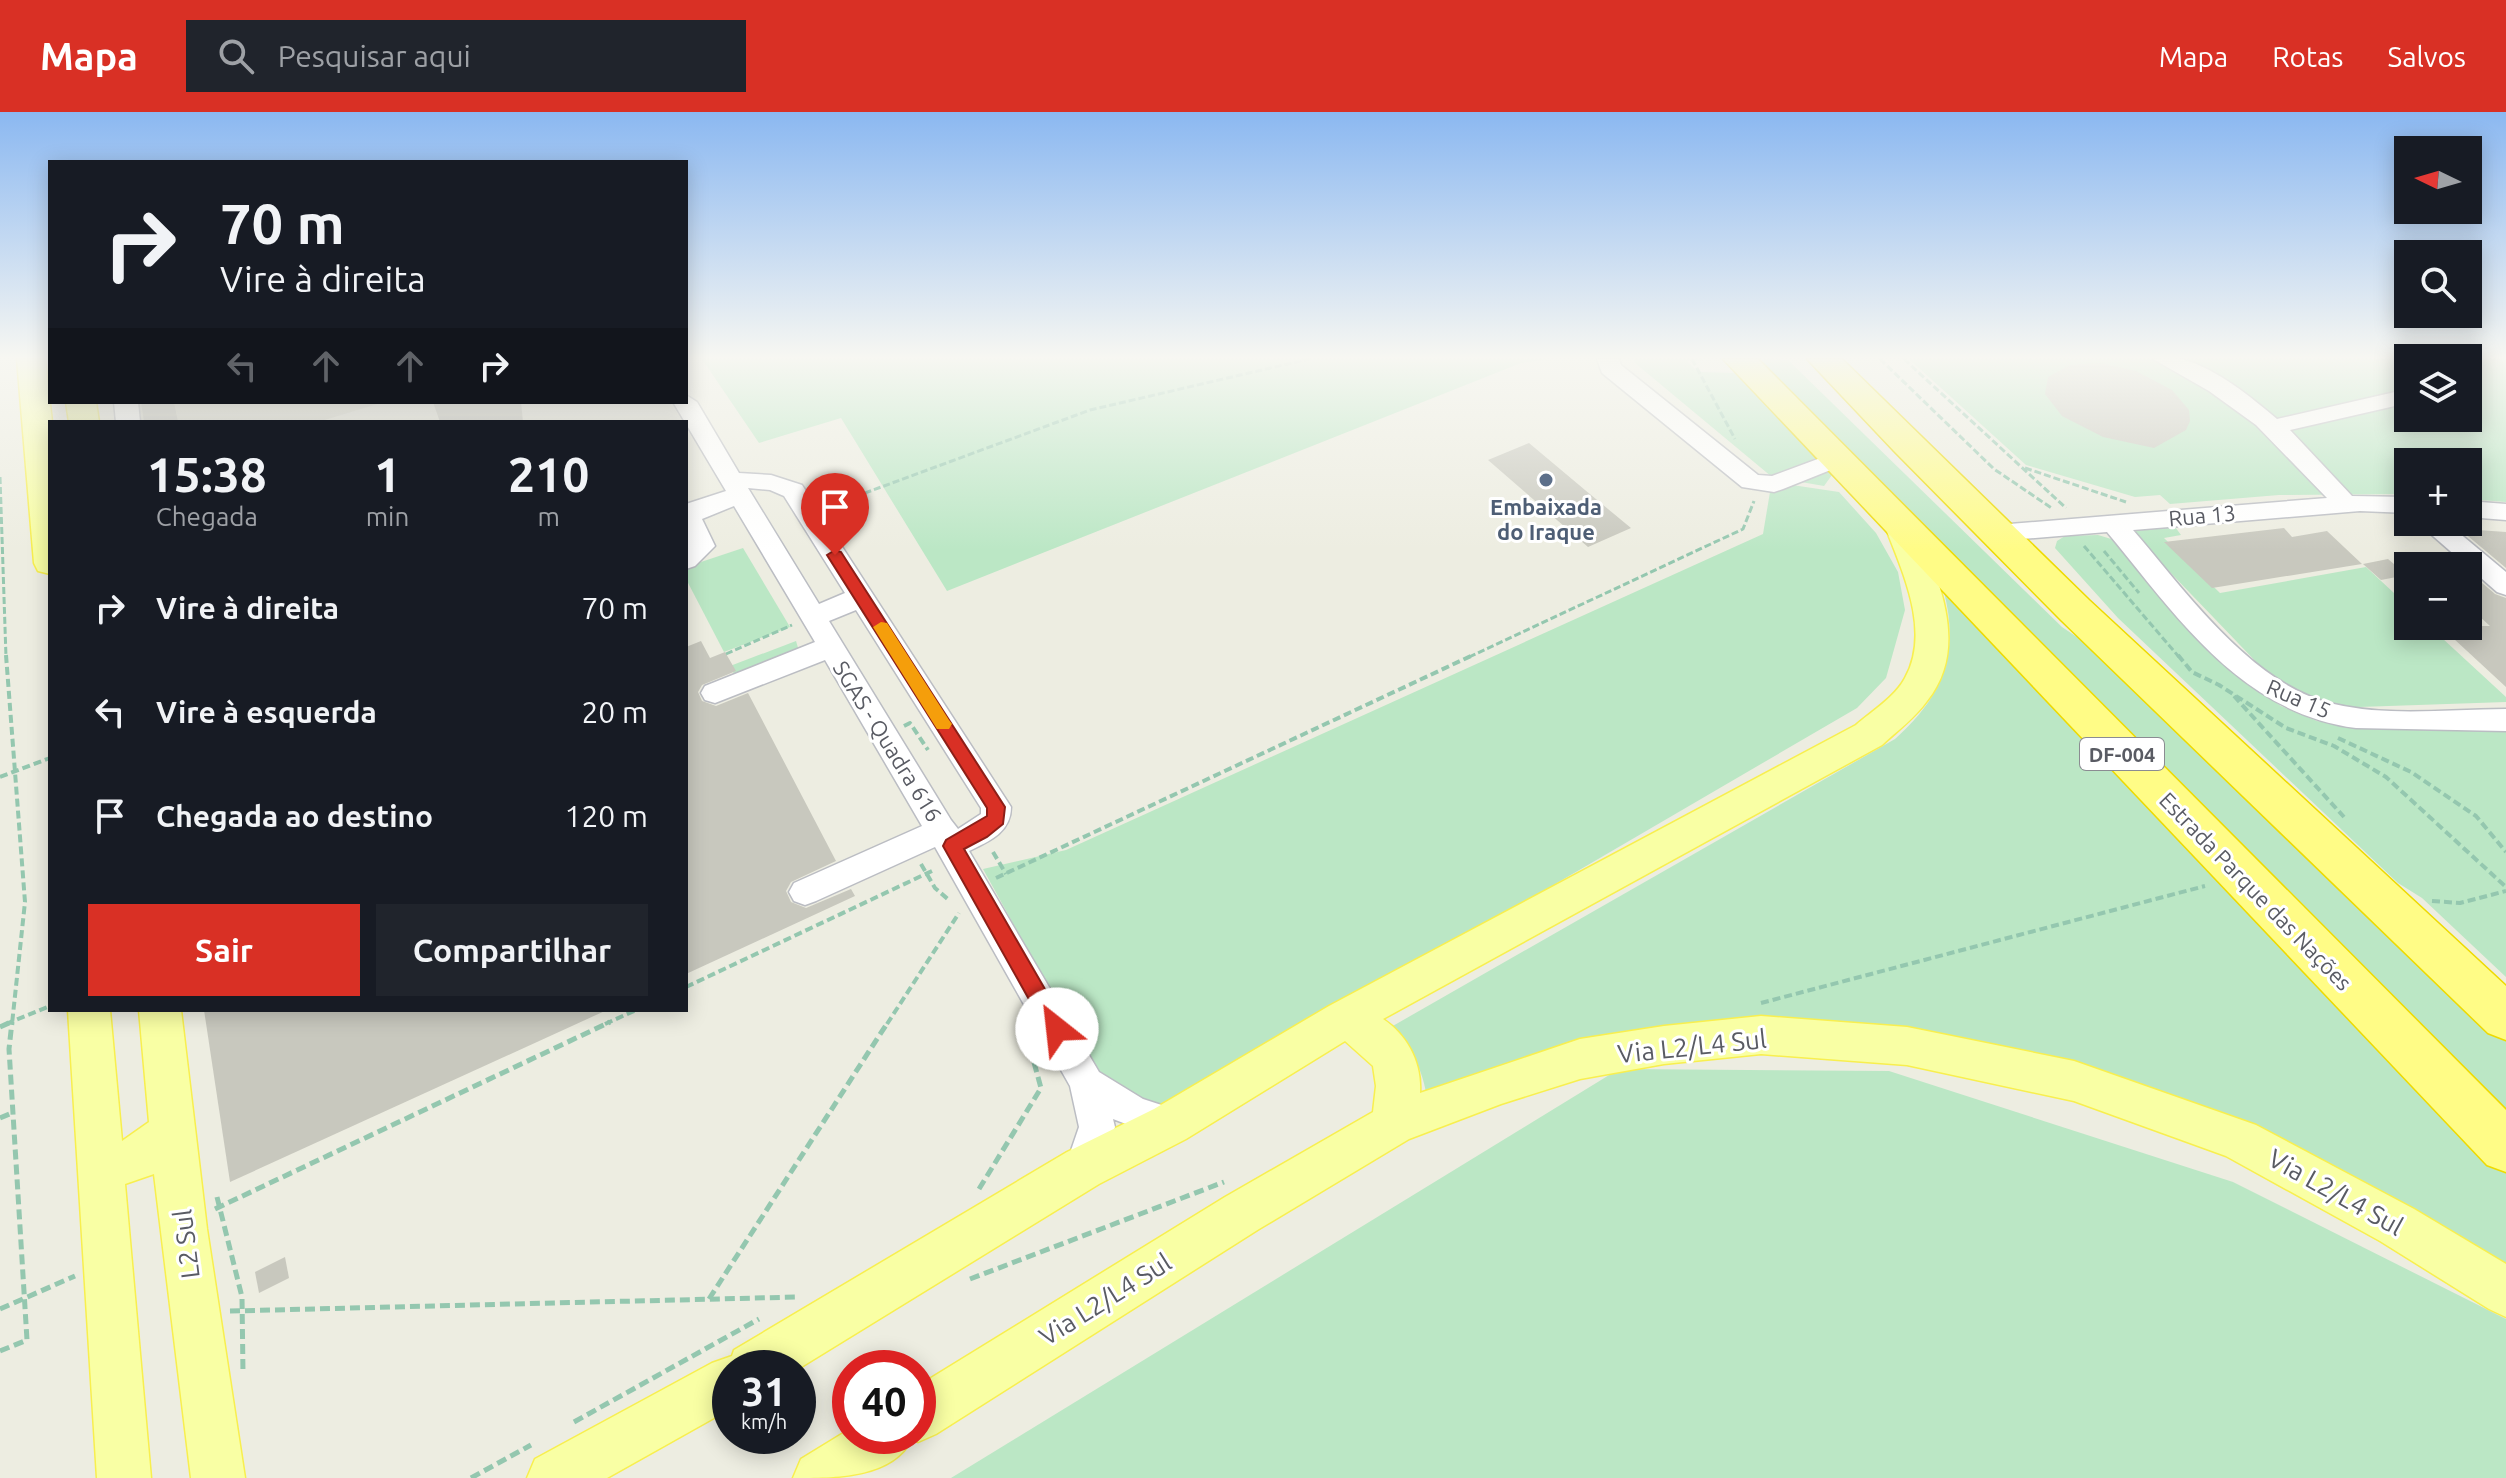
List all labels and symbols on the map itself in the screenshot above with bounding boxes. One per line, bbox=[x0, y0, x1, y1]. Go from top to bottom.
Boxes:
north arrow bbox=[2394, 136, 2482, 224]
marker: Embaixada do Iraque bbox=[1537, 471, 1555, 489]
pin bbox=[801, 473, 869, 555]
place label: Embaixada do Iraque bbox=[1490, 494, 1602, 544]
street label: Rua 13 bbox=[2167, 500, 2237, 530]
street label: SGAS - Quadra 616 bbox=[829, 656, 947, 826]
street label: Rua 15 bbox=[2263, 673, 2335, 723]
road number: DF-004 bbox=[2080, 738, 2164, 770]
street label: Estrada Parque das Nações bbox=[2155, 787, 2357, 995]
position arrow bbox=[1015, 987, 1099, 1071]
street label: Via L2/L4 Sul bbox=[1616, 1024, 1768, 1068]
street label: Via L2/L4 Sul bbox=[2264, 1143, 2409, 1241]
street label: L2 Sul bbox=[167, 1208, 205, 1280]
street label: Via L2/L4 Sul bbox=[1034, 1247, 1176, 1351]
speed limit sign: 40 bbox=[832, 1350, 936, 1454]

